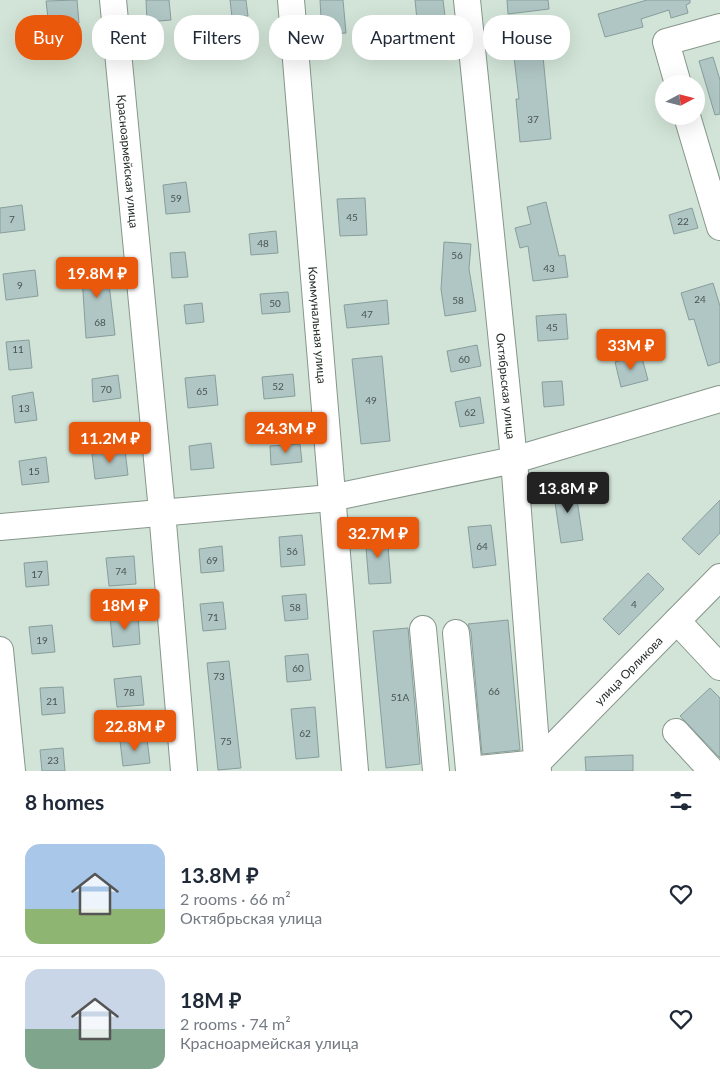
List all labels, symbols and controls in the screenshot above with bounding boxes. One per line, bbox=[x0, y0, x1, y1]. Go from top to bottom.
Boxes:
chip: Buy bbox=[15, 15, 82, 60]
chip: Rent bbox=[92, 15, 164, 60]
chip: Filters bbox=[174, 15, 259, 60]
chip: New bbox=[269, 15, 342, 60]
chip: Apartment bbox=[352, 15, 473, 60]
chip: House bbox=[483, 15, 570, 60]
north arrow bbox=[655, 75, 705, 125]
map controls bbox=[655, 75, 705, 125]
street label: Красноармейская улица bbox=[115, 94, 142, 229]
house number: 37 bbox=[527, 113, 539, 125]
house number: 59 bbox=[170, 192, 182, 204]
house number: 45 bbox=[346, 211, 358, 223]
house number: 7 bbox=[9, 213, 15, 225]
house number: 22 bbox=[677, 215, 689, 227]
house number: 48 bbox=[257, 237, 269, 249]
house number: 56 bbox=[451, 249, 463, 261]
pin: 19.8M ₽ bbox=[51, 256, 143, 299]
house number: 43 bbox=[543, 262, 555, 274]
text: 19.8M ₽ bbox=[67, 263, 127, 282]
street label: Коммунальная улица bbox=[306, 266, 330, 384]
house number: 9 bbox=[17, 279, 23, 291]
house number: 24 bbox=[694, 293, 706, 305]
house number: 58 bbox=[452, 294, 464, 306]
house number: 50 bbox=[269, 297, 281, 309]
house number: 47 bbox=[361, 308, 373, 320]
house number: 68 bbox=[94, 316, 106, 328]
house number: 45 bbox=[546, 321, 558, 333]
pin: 33M ₽ bbox=[596, 328, 666, 371]
street label: Октябрьская улица bbox=[494, 332, 519, 440]
text: 33M ₽ bbox=[608, 335, 654, 354]
house number: 11 bbox=[12, 343, 24, 355]
house number: 60 bbox=[458, 353, 470, 365]
house number: 52 bbox=[272, 380, 284, 392]
house number: 70 bbox=[100, 383, 112, 395]
house number: 65 bbox=[196, 385, 208, 397]
house number: 49 bbox=[365, 394, 377, 406]
house number: 13 bbox=[18, 402, 30, 414]
house number: 62 bbox=[464, 406, 476, 418]
pin: 24.3M ₽ bbox=[240, 412, 332, 454]
text: 24.3M ₽ bbox=[256, 418, 316, 437]
pin: 11.2M ₽ bbox=[64, 422, 156, 464]
text: 11.2M ₽ bbox=[80, 428, 140, 447]
house number: 15 bbox=[28, 465, 40, 477]
pin: 13.8M ₽ bbox=[522, 472, 614, 514]
text: 13.8M ₽ bbox=[538, 478, 598, 497]
pin: 32.7M ₽ bbox=[332, 516, 424, 559]
text: 32.7M ₽ bbox=[348, 523, 408, 542]
house number: 64 bbox=[476, 540, 488, 552]
house number: 56 bbox=[286, 545, 298, 557]
house number: 69 bbox=[206, 554, 218, 566]
house number: 74 bbox=[115, 565, 127, 577]
house number: 17 bbox=[31, 568, 43, 580]
pin: 18M ₽ bbox=[90, 588, 160, 631]
text: 18M ₽ bbox=[102, 595, 148, 614]
house number: 4 bbox=[631, 598, 637, 610]
house number: 58 bbox=[289, 601, 301, 613]
house number: 71 bbox=[207, 611, 219, 623]
street label: улица Орликова bbox=[591, 633, 665, 708]
house number: 19 bbox=[36, 634, 48, 646]
house number: 60 bbox=[292, 662, 304, 674]
house number: 73 bbox=[213, 670, 225, 682]
house number: 66 bbox=[488, 685, 500, 697]
house number: 78 bbox=[123, 686, 135, 698]
house number: 51А bbox=[391, 691, 409, 703]
house number: 21 bbox=[46, 695, 58, 707]
pin: 22.8M ₽ bbox=[89, 710, 181, 752]
text: 22.8M ₽ bbox=[105, 716, 165, 735]
house number: 62 bbox=[299, 727, 311, 739]
house number: 75 bbox=[220, 735, 232, 747]
house number: 23 bbox=[47, 754, 59, 766]
icon: filters bbox=[667, 787, 695, 815]
text: 8 homes bbox=[25, 789, 104, 814]
text: 13.8M ₽ bbox=[180, 862, 259, 887]
icon: home bbox=[65, 864, 125, 924]
icon: heart bbox=[667, 880, 695, 908]
text: 2 rooms · 66 m² bbox=[180, 889, 291, 908]
text: Октябрьская улица bbox=[180, 908, 322, 927]
text: 18M ₽ bbox=[180, 987, 242, 1012]
icon: home bbox=[65, 989, 125, 1049]
icon: heart bbox=[667, 1005, 695, 1033]
text: 2 rooms · 74 m² bbox=[180, 1014, 291, 1033]
text: Красноармейская улица bbox=[180, 1033, 359, 1052]

